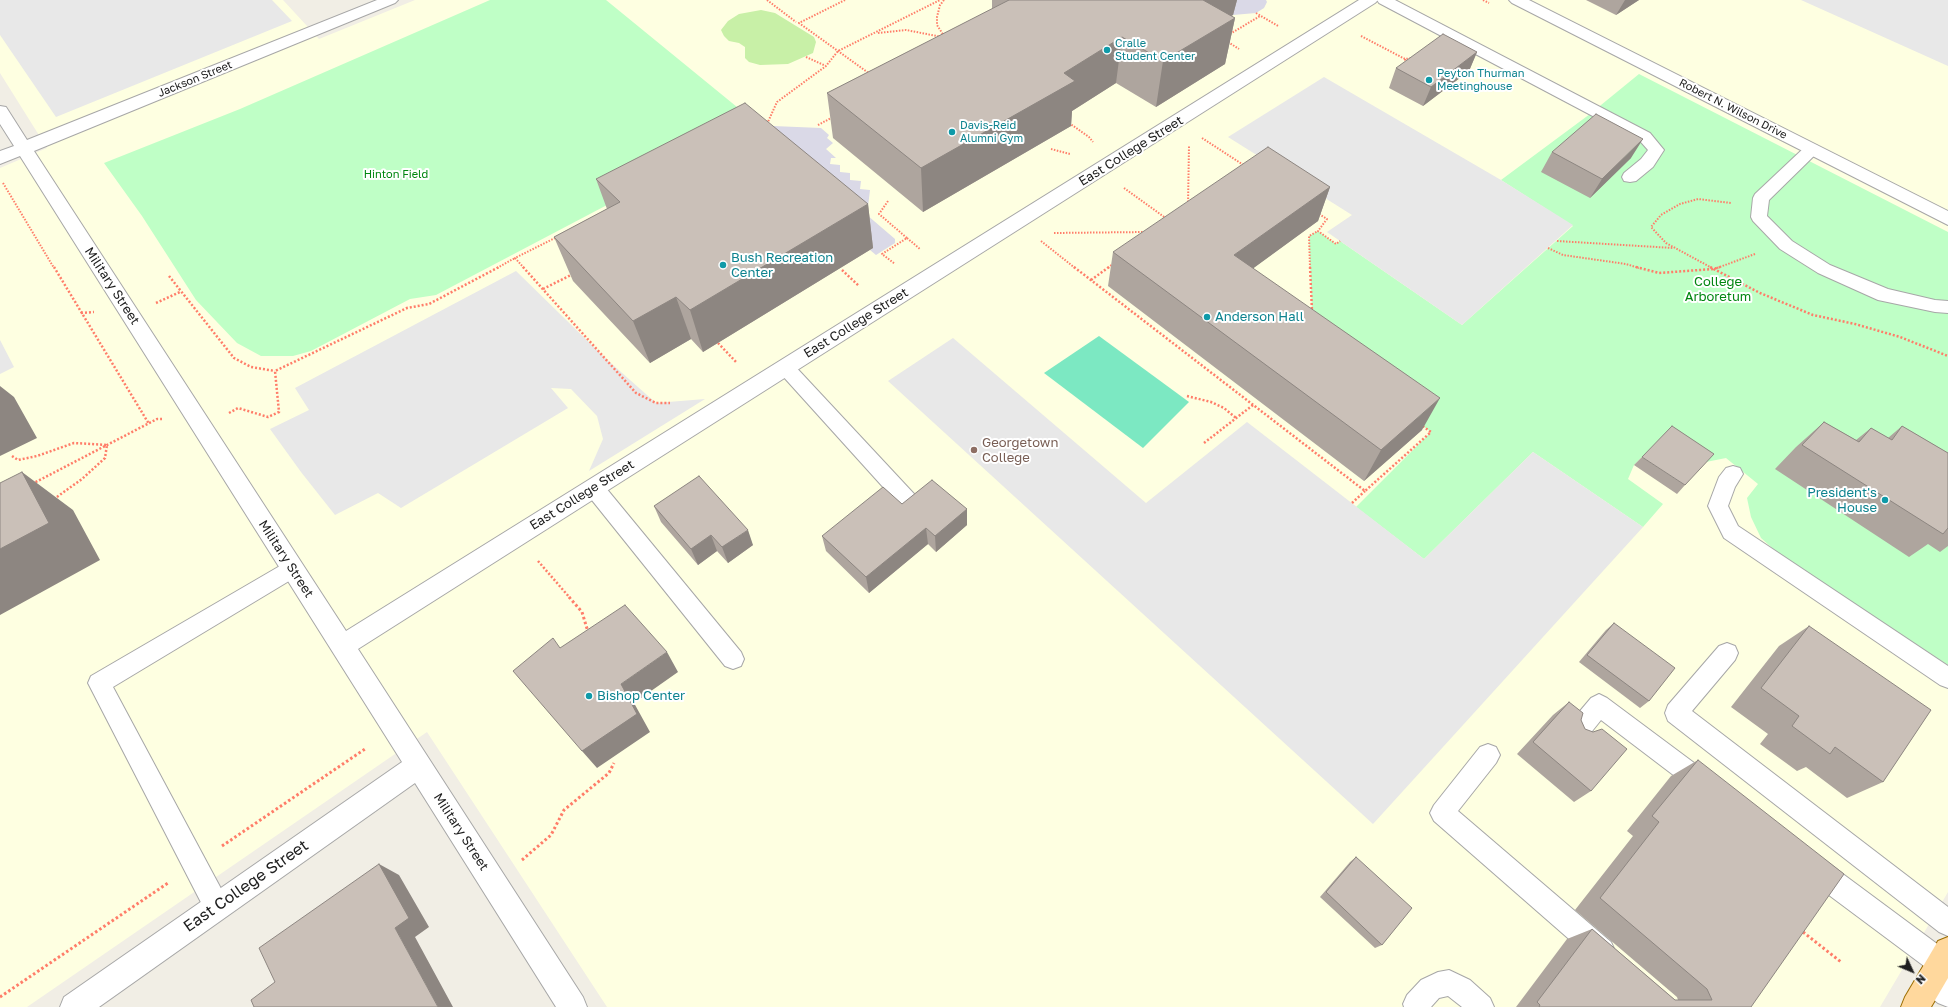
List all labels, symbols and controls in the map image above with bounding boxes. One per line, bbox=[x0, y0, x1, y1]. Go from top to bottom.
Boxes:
place label: Cralle Student Center bbox=[1115, 37, 1195, 63]
marker: Cralle Student Center bbox=[1102, 45, 1112, 55]
street label: Jackson Street bbox=[156, 58, 234, 100]
place label: Peyton Thurman Meetinghouse bbox=[1437, 67, 1525, 93]
marker: Peyton Thurman Meetinghouse bbox=[1424, 75, 1434, 85]
street label: Robert N. Wilson Drive bbox=[1677, 76, 1789, 142]
street label: East College Street bbox=[1076, 113, 1186, 189]
place label: Davis-Reid Alumni Gym bbox=[960, 119, 1023, 145]
marker: Davis-Reid Alumni Gym bbox=[947, 127, 957, 137]
park label: Hinton Field bbox=[364, 168, 428, 182]
street label: Military Street bbox=[81, 244, 143, 328]
place label: Bush Recreation Center bbox=[731, 250, 833, 281]
marker: Bush Recreation Center bbox=[718, 260, 728, 270]
park label: College Arboretum bbox=[1685, 274, 1751, 305]
street label: East College Street bbox=[801, 285, 911, 361]
place label: Anderson Hall bbox=[1215, 309, 1304, 325]
marker: Anderson Hall bbox=[1202, 312, 1212, 322]
place label: Georgetown College bbox=[982, 435, 1058, 466]
marker: Georgetown College bbox=[969, 445, 979, 455]
street label: East College Street bbox=[527, 457, 637, 533]
place label: President's House bbox=[1807, 485, 1877, 516]
marker: President's House bbox=[1880, 495, 1890, 505]
street label: Military Street bbox=[255, 517, 317, 601]
place label: Bishop Center bbox=[597, 688, 685, 704]
marker: Bishop Center bbox=[584, 691, 594, 701]
street label: Military Street bbox=[430, 790, 492, 874]
street label: East College Street bbox=[180, 836, 312, 936]
north arrow bbox=[1892, 951, 1932, 991]
text: N bbox=[1913, 972, 1929, 987]

